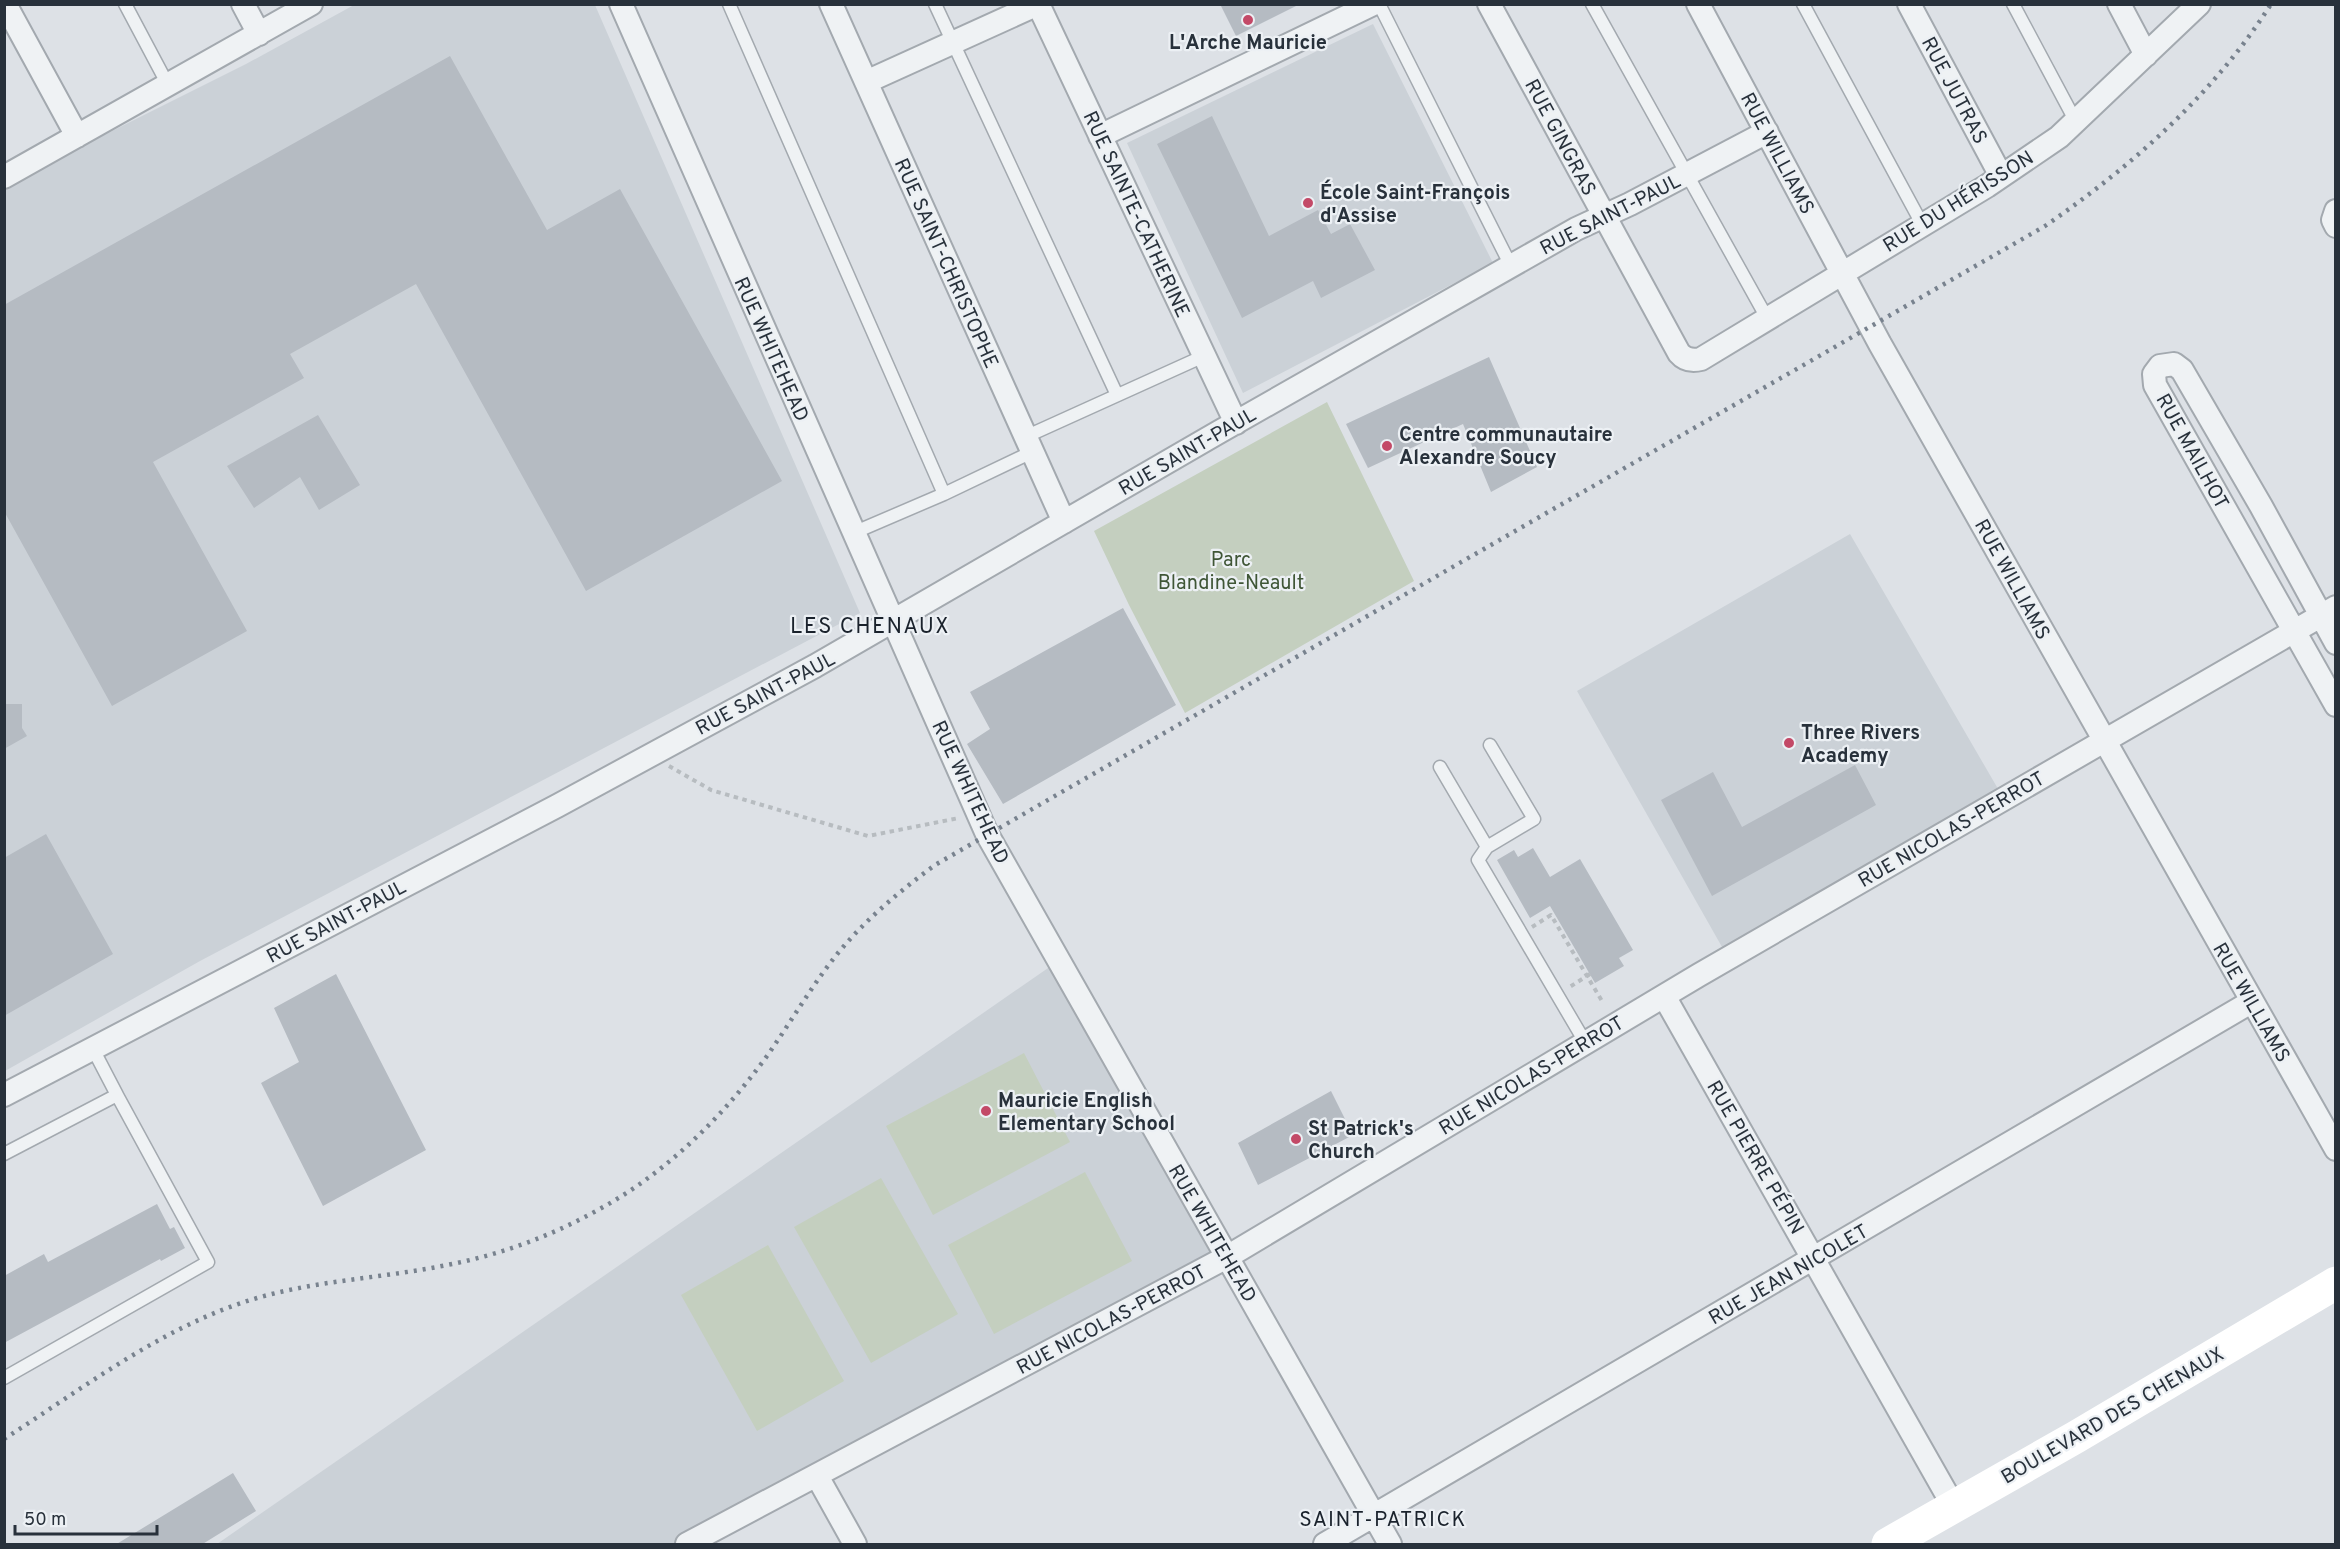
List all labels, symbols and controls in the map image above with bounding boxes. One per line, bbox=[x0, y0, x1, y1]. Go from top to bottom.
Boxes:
marker: L'Arche Mauricie bbox=[1241, 13, 1255, 27]
place label: L'Arche Mauricie bbox=[1169, 31, 1327, 57]
street label: RUE JUTRAS bbox=[1914, 33, 1992, 149]
street label: RUE GINGRAS bbox=[1518, 75, 1601, 201]
street label: RUE WILLIAMS bbox=[1733, 89, 1819, 219]
street label: RUE SAINTE-CATHERINE bbox=[1076, 107, 1195, 322]
street label: RUE DU HÉRISSON bbox=[1878, 144, 2039, 260]
street label: RUE SAINT-CHRISTOPHE bbox=[887, 155, 1003, 373]
street label: RUE SAINT-PAUL bbox=[1536, 169, 1686, 262]
place label: École Saint-François d'Assise bbox=[1320, 179, 1510, 230]
marker: École Saint-François d'Assise bbox=[1301, 196, 1315, 210]
street label: RUE WHITEHEAD bbox=[727, 273, 814, 426]
street label: RUE MAILHOT bbox=[2149, 389, 2234, 514]
street label: RUE SAINT-PAUL bbox=[1115, 403, 1261, 503]
place label: Centre communautaire Alexandre Soucy bbox=[1399, 423, 1613, 472]
marker: Centre communautaire Alexandre Soucy bbox=[1380, 439, 1394, 453]
street label: RUE WILLIAMS bbox=[1967, 515, 2055, 645]
park label: Parc Blandine-Neault bbox=[1158, 548, 1304, 597]
district label: LES CHENAUX bbox=[790, 614, 950, 641]
street label: RUE SAINT-PAUL bbox=[692, 647, 840, 743]
street label: RUE WHITEHEAD bbox=[925, 717, 1014, 869]
place label: Three Rivers Academy bbox=[1801, 721, 1920, 770]
marker: Three Rivers Academy bbox=[1782, 736, 1796, 750]
street label: RUE NICOLAS-PERROT bbox=[1854, 767, 2050, 895]
street label: RUE SAINT-PAUL bbox=[263, 875, 411, 971]
street label: RUE WILLIAMS bbox=[2205, 938, 2295, 1068]
street label: RUE NICOLAS-PERROT bbox=[1435, 1011, 1629, 1142]
street label: RUE PIERRE PÉPIN bbox=[1700, 1075, 1811, 1240]
place label: Mauricie English Elementary School bbox=[998, 1089, 1175, 1138]
marker: Mauricie English Elementary School bbox=[979, 1104, 993, 1118]
place label: St Patrick's Church bbox=[1308, 1117, 1414, 1166]
marker: St Patrick's Church bbox=[1289, 1132, 1303, 1146]
street label: RUE WHITEHEAD bbox=[1161, 1160, 1261, 1308]
street label: RUE JEAN NICOLET bbox=[1704, 1219, 1874, 1332]
street label: RUE NICOLAS-PERROT bbox=[1013, 1260, 1211, 1382]
street label: BOULEVARD DES CHENAUX bbox=[1997, 1342, 2229, 1491]
scale bar bbox=[15, 1498, 158, 1536]
district label: SAINT-PATRICK bbox=[1299, 1507, 1467, 1534]
text: 50 m bbox=[24, 1509, 66, 1532]

